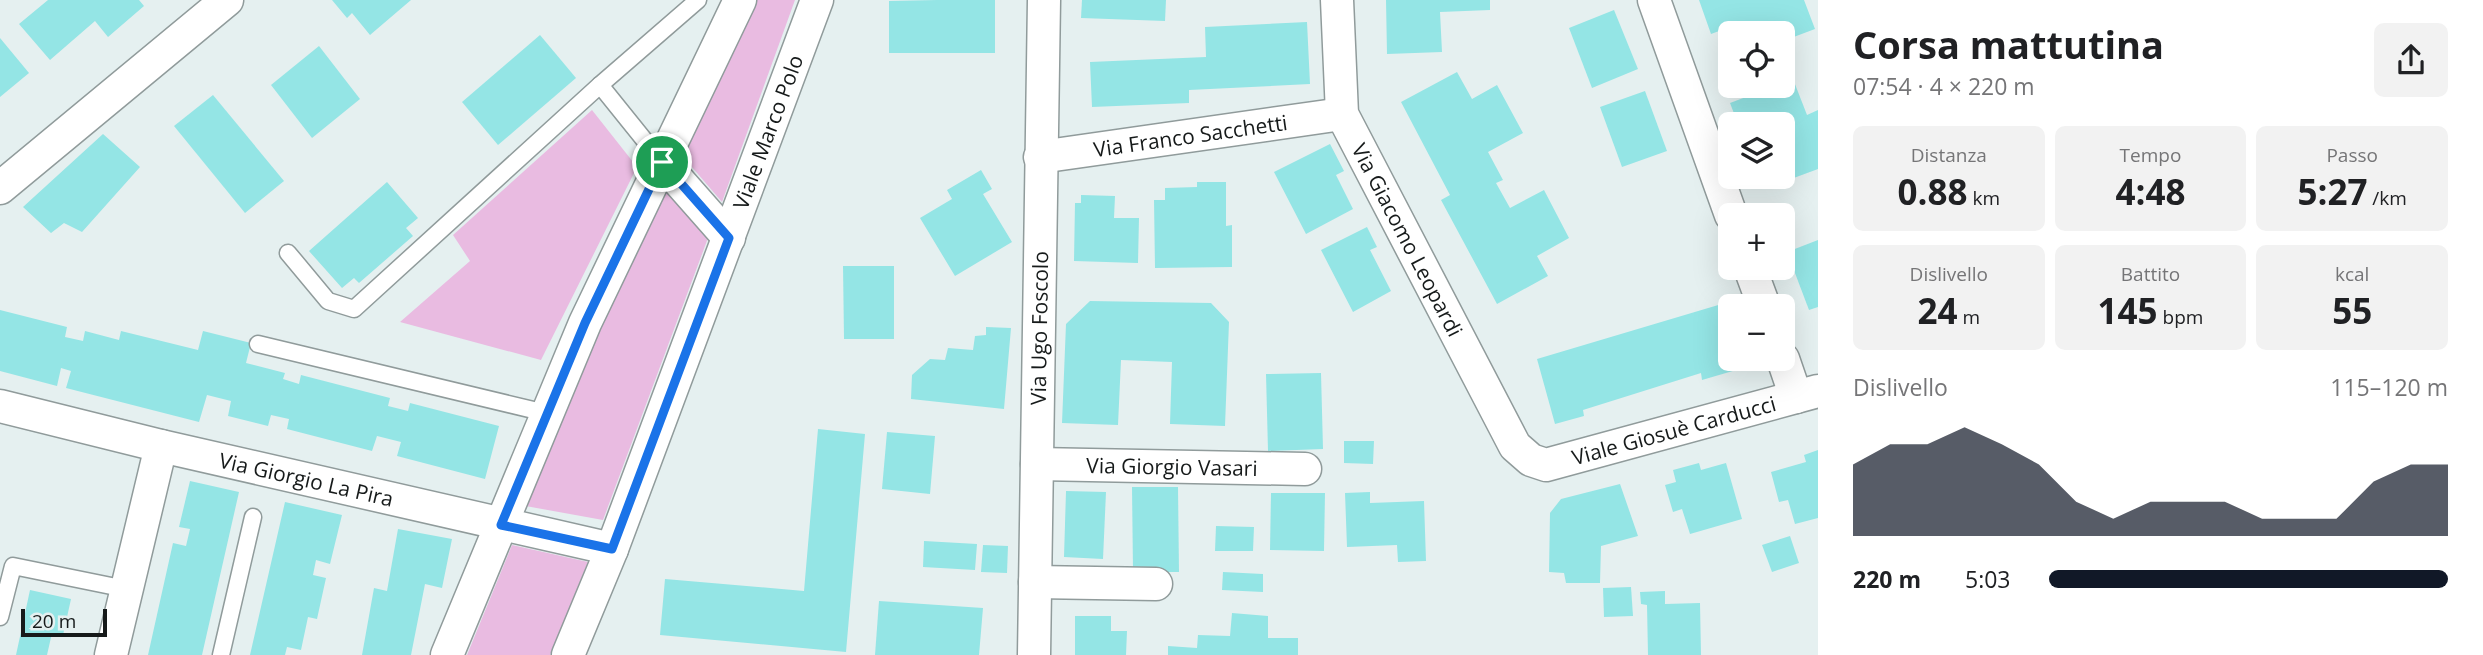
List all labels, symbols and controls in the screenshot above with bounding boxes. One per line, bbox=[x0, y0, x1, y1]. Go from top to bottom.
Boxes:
text: Corsa mattutina bbox=[1853, 18, 2164, 70]
map controls bbox=[1718, 21, 1795, 371]
button: locate bbox=[1718, 21, 1795, 98]
button: share bbox=[2374, 23, 2448, 97]
street label: Viale Marco Polo bbox=[726, 51, 809, 213]
text: 07:54 · 4 × 220 m bbox=[1853, 70, 2035, 102]
street label: Via Franco Sacchetti bbox=[1092, 108, 1289, 163]
button: layers bbox=[1718, 112, 1795, 189]
pin bbox=[632, 132, 692, 192]
street label: Via Giacomo Leopardi bbox=[1346, 138, 1469, 341]
text: Distanza bbox=[1911, 142, 1987, 168]
text: Tempo bbox=[2120, 142, 2181, 168]
text: Passo bbox=[2326, 142, 2378, 168]
icon: arrive bbox=[643, 143, 681, 181]
text: 0.88 bbox=[1898, 168, 1968, 215]
text: 4:48 bbox=[2115, 168, 2186, 215]
text: 5:27 bbox=[2297, 168, 2367, 215]
text: km bbox=[1968, 185, 2000, 211]
text: /km bbox=[2367, 185, 2407, 211]
button: + bbox=[1718, 203, 1795, 280]
street label: Via Ugo Foscolo bbox=[1024, 251, 1054, 405]
text: Dislivello bbox=[1910, 261, 1988, 287]
text: Battito bbox=[2121, 261, 2180, 287]
text: kcal bbox=[2335, 261, 2369, 287]
text: 24 bbox=[1918, 287, 1958, 334]
text: 145 bbox=[2098, 287, 2158, 334]
text: 55 bbox=[2332, 287, 2372, 334]
button: − bbox=[1718, 294, 1795, 371]
text: m bbox=[1958, 304, 1980, 330]
text: bpm bbox=[2158, 304, 2203, 330]
text: Dislivello bbox=[1853, 371, 1948, 403]
text: 115–120 m bbox=[2330, 371, 2448, 403]
street label: Viale Giosuè Carducci bbox=[1569, 389, 1779, 471]
street label: Via Giorgio La Pira bbox=[216, 446, 396, 513]
street label: Via Giorgio Vasari bbox=[1086, 451, 1258, 482]
text: 220 m bbox=[1853, 563, 1921, 595]
text: 5:03 bbox=[1965, 563, 2011, 595]
scale bar bbox=[21, 606, 107, 638]
text: 20 m bbox=[32, 608, 76, 634]

